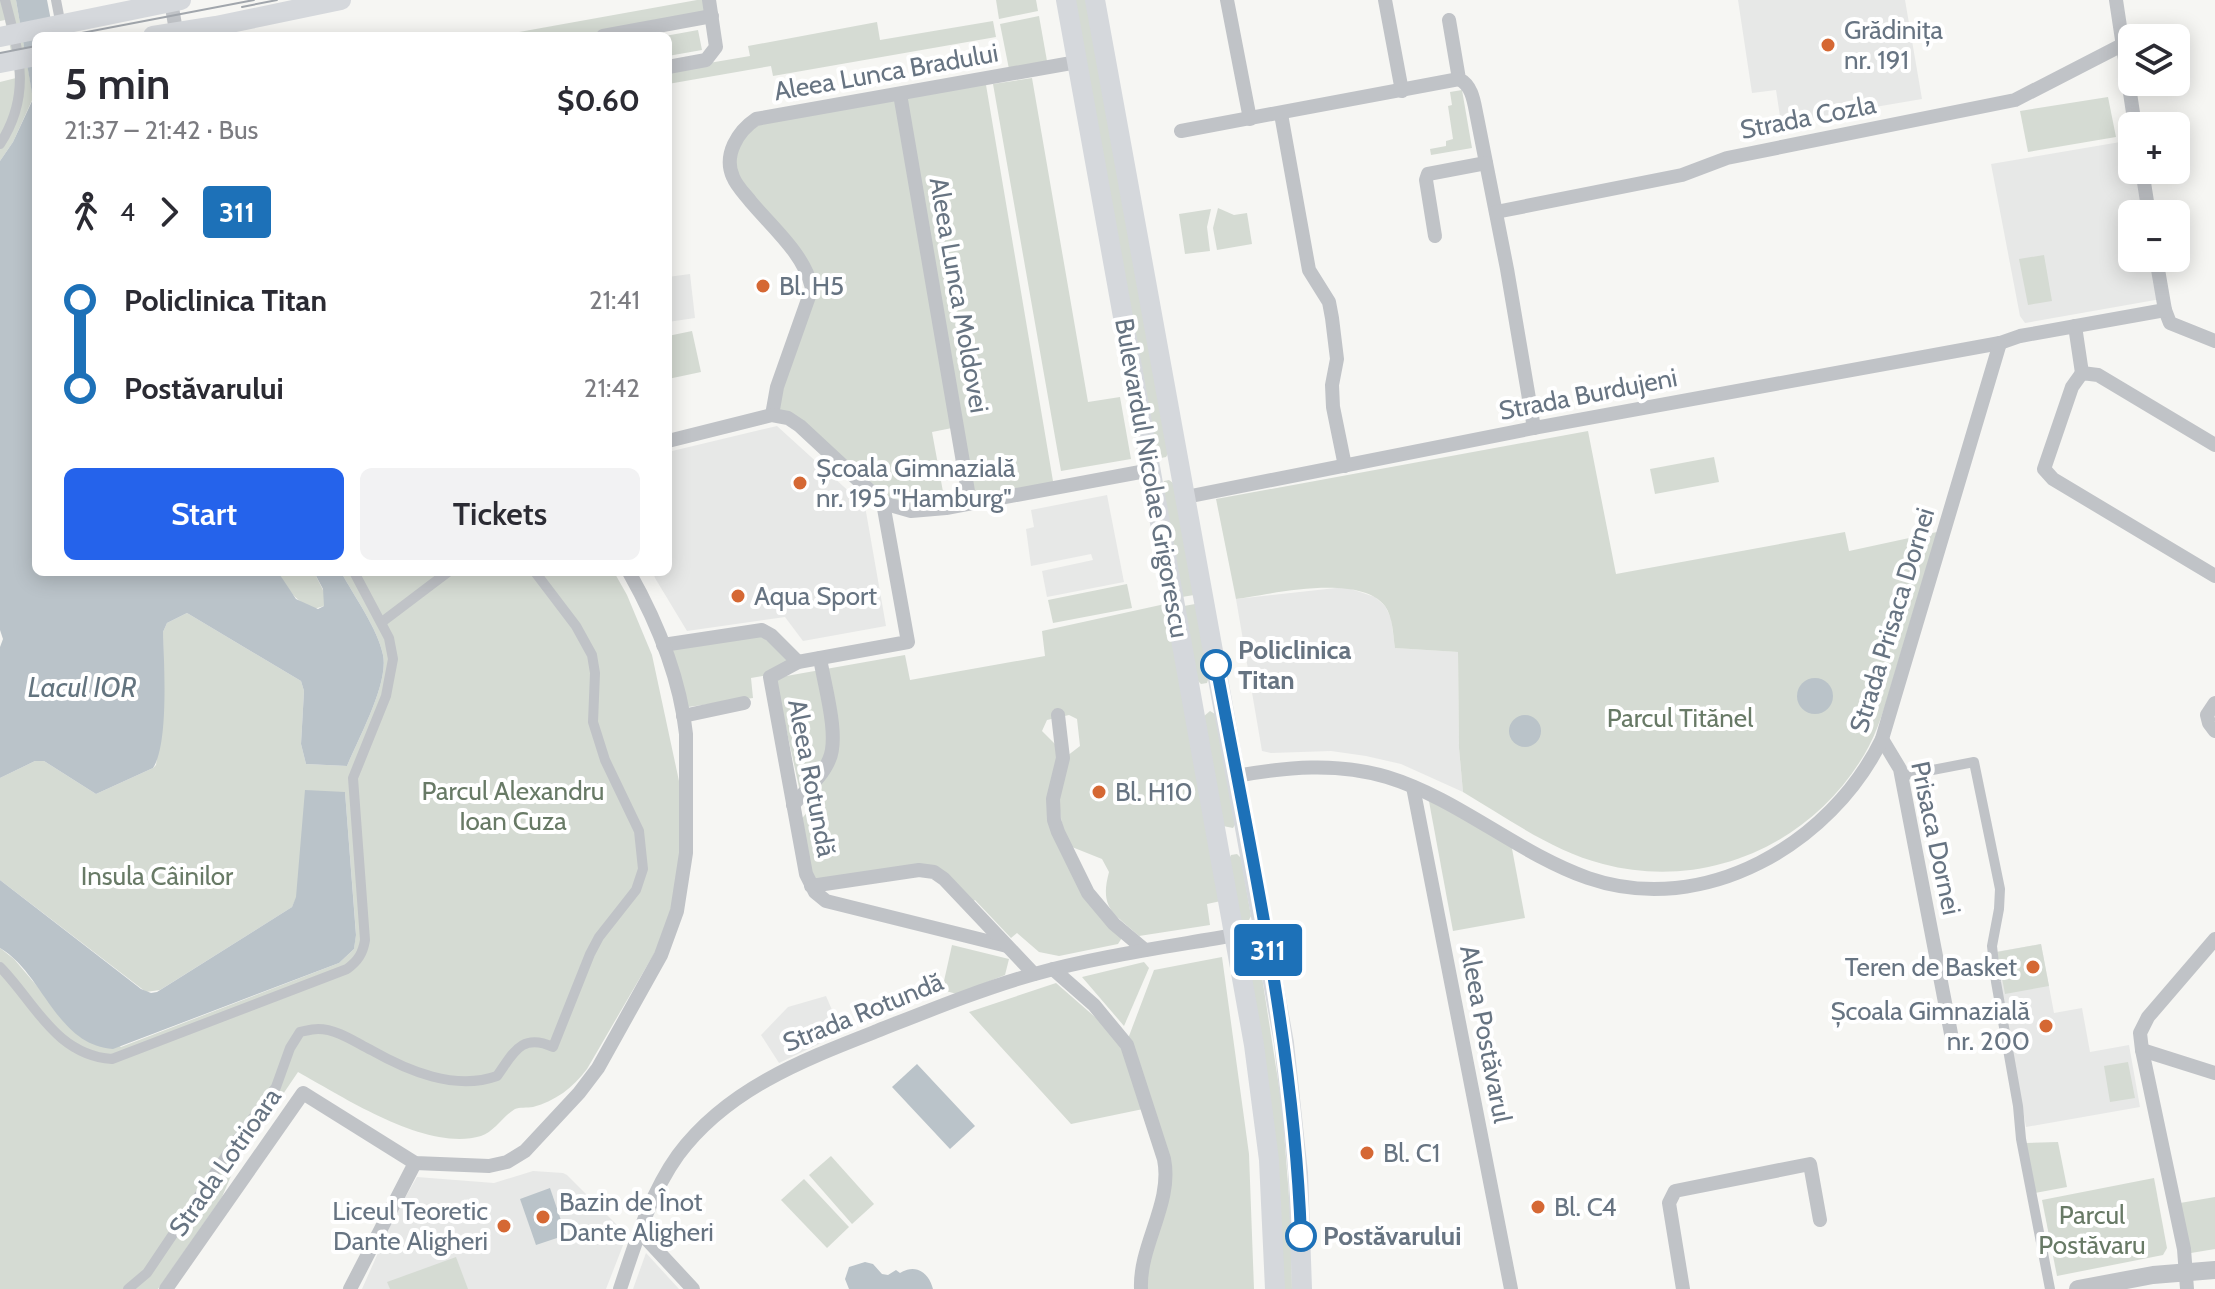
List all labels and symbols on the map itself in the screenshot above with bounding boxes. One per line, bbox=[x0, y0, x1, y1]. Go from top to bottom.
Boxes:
place label: Grădinița nr. 191 bbox=[1844, 14, 1944, 76]
marker: Grădinița nr. 191 bbox=[1819, 36, 1837, 54]
street label: Aleea Lunca Bradului bbox=[771, 37, 1001, 107]
street label: Strada Cozla bbox=[1738, 88, 1879, 146]
street label: Aleea Lunca Moldovei bbox=[922, 175, 996, 415]
place label: Bl. H5 bbox=[779, 270, 844, 302]
marker: Bl. H5 bbox=[754, 277, 772, 295]
street label: Bulevardul Nicolae Grigorescu bbox=[1108, 316, 1196, 640]
street label: Strada Burdujeni bbox=[1496, 361, 1680, 427]
place label: Școala Gimnazială nr. 195 "Hamburg" bbox=[816, 452, 1016, 514]
marker: Școala Gimnazială nr. 195 "Hamburg" bbox=[791, 474, 809, 492]
street label: Strada Prisaca Dornei bbox=[1843, 504, 1941, 736]
place label: Aqua Sport bbox=[754, 580, 877, 612]
marker: Aqua Sport bbox=[729, 587, 747, 605]
place label: Policlinica Titan bbox=[1238, 634, 1351, 696]
marker: Policlinica Titan bbox=[1201, 650, 1231, 680]
water label: Lacul IOR bbox=[28, 670, 136, 704]
street label: Aleea Rotundă bbox=[781, 696, 843, 860]
park label: Parcul Titănel bbox=[1607, 702, 1753, 734]
street label: Prisaca Dornei bbox=[1904, 758, 1968, 918]
park label: Parcul Alexandru Ioan Cuza bbox=[422, 775, 604, 837]
place label: Bl. H10 bbox=[1115, 776, 1193, 808]
marker: Bl. H10 bbox=[1090, 783, 1108, 801]
park label: Insula Câinilor bbox=[81, 860, 234, 892]
line badge: 311 bbox=[1222, 924, 1314, 976]
street label: Aleea Postăvarul bbox=[1453, 942, 1519, 1126]
place label: Teren de Basket bbox=[1845, 951, 2017, 983]
marker: Teren de Basket bbox=[2024, 958, 2042, 976]
street label: Strada Rotundă bbox=[778, 965, 948, 1059]
place label: Școala Gimnazială nr. 200 bbox=[1830, 995, 2031, 1057]
marker: Școala Gimnazială nr. 200 bbox=[2037, 1017, 2055, 1035]
street label: Strada Lotrioara bbox=[162, 1081, 288, 1242]
place label: Bl. C1 bbox=[1383, 1137, 1440, 1169]
marker: Bl. C1 bbox=[1358, 1144, 1376, 1162]
place label: Bazin de Înot Dante Aligheri bbox=[559, 1186, 714, 1248]
place label: Bl. C4 bbox=[1554, 1191, 1617, 1223]
place label: Liceul Teoretic Dante Aligheri bbox=[332, 1195, 488, 1257]
marker: Bl. C4 bbox=[1529, 1198, 1547, 1216]
park label: Parcul Postăvaru bbox=[2038, 1199, 2146, 1261]
marker: Bazin de Înot Dante Aligheri bbox=[534, 1208, 552, 1226]
marker: Liceul Teoretic Dante Aligheri bbox=[495, 1217, 513, 1235]
place label: Postăvarului bbox=[1323, 1220, 1461, 1252]
marker: Postăvarului bbox=[1286, 1221, 1316, 1251]

